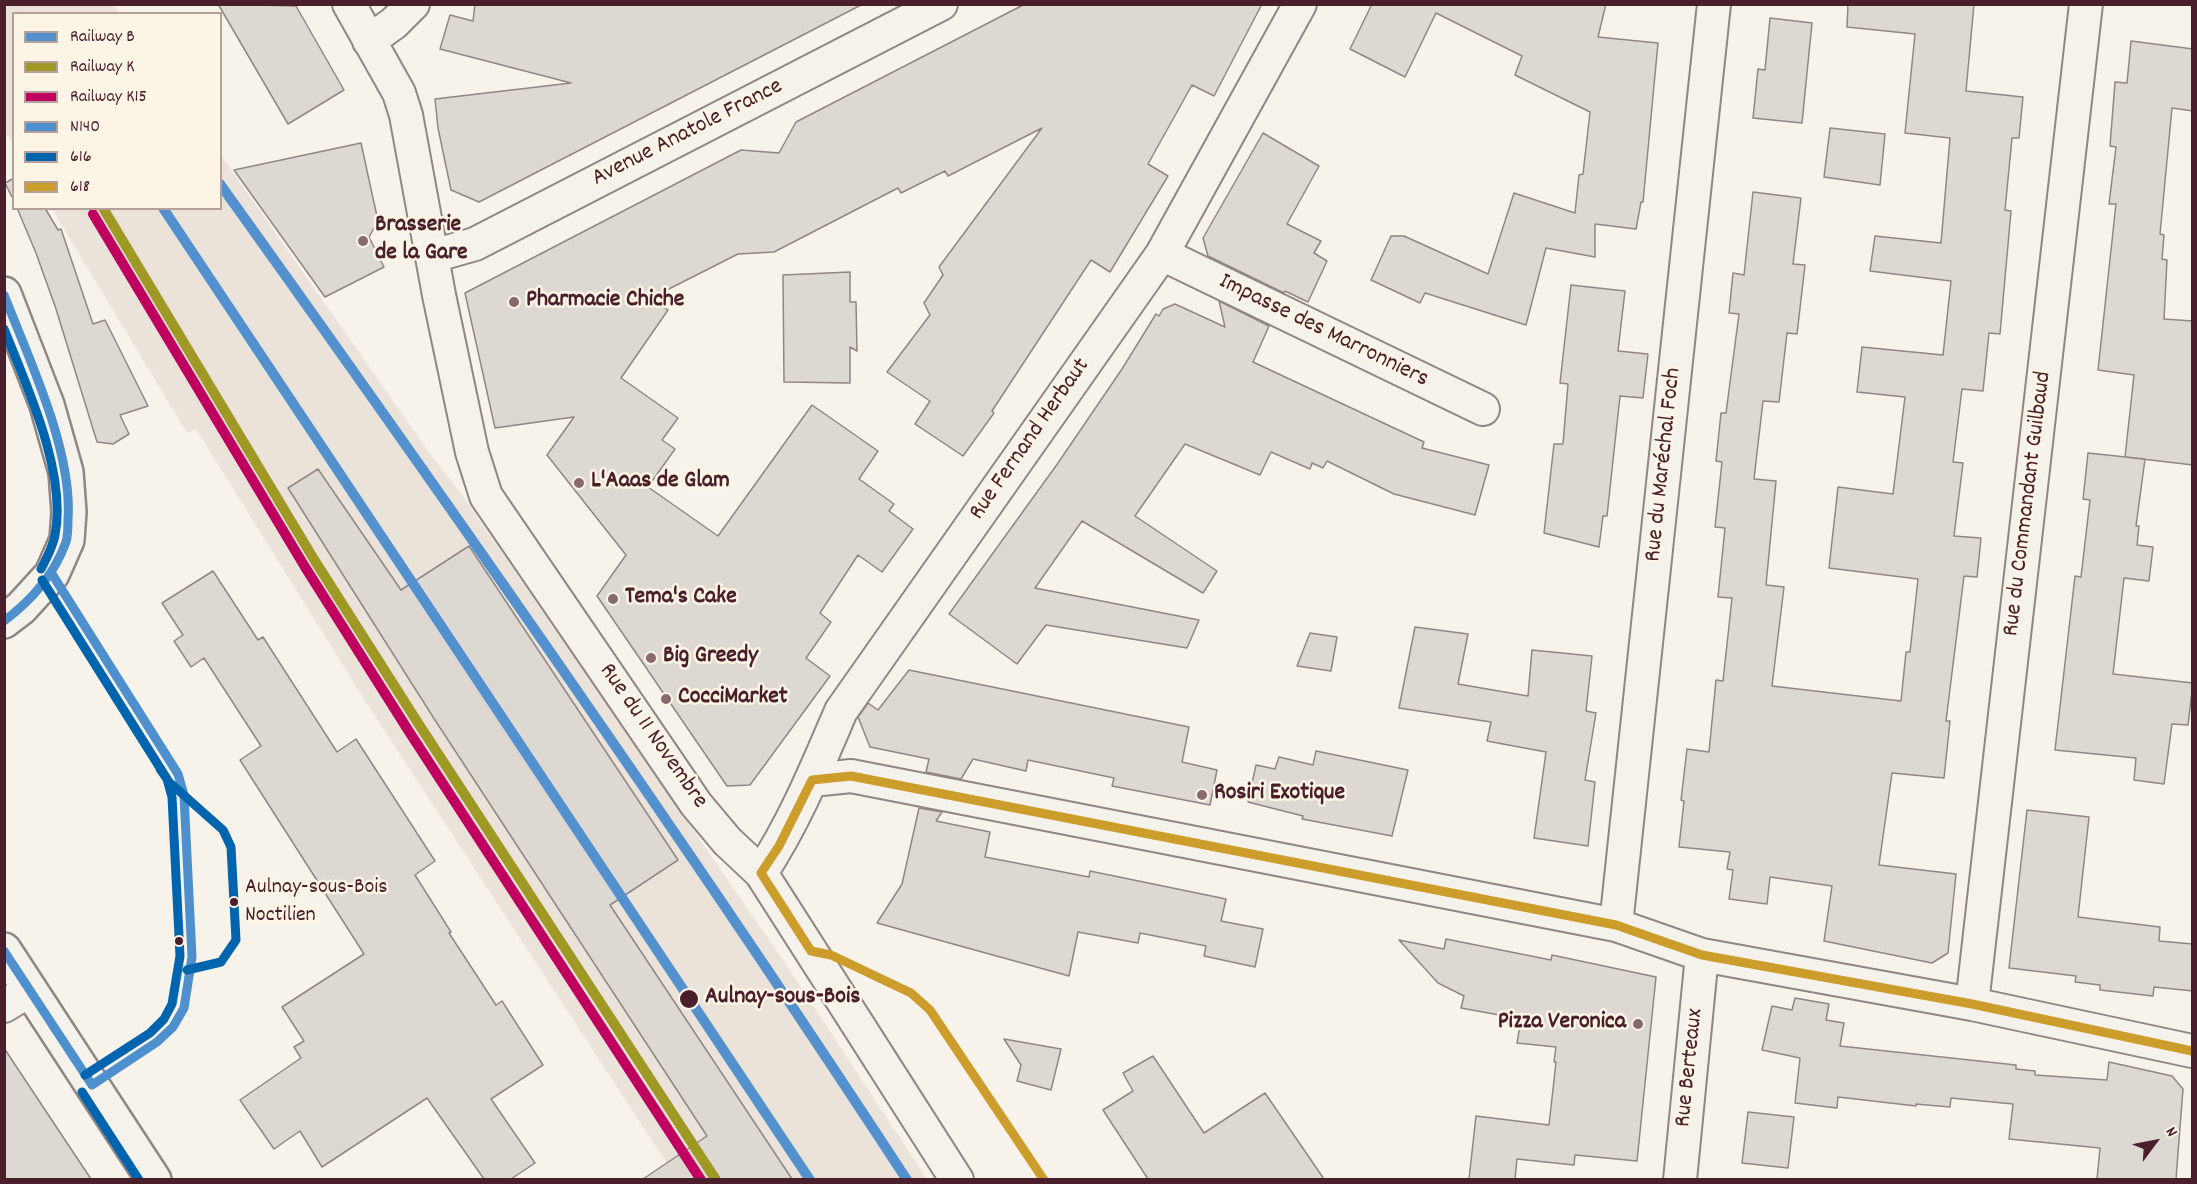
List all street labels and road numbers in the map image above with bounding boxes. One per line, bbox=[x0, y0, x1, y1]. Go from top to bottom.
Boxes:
street label: Avenue Anatole France bbox=[588, 73, 788, 195]
street label: Impasse des Marronniers bbox=[1213, 269, 1433, 395]
street label: Rue Fernand Herbaut bbox=[964, 353, 1098, 527]
street label: Rue du Maréchal Foch bbox=[1640, 367, 1690, 563]
street label: Rue du Commandant Guilbaud bbox=[1998, 370, 2060, 638]
street label: Rue du 11 Novembre bbox=[591, 659, 713, 815]
street label: Rue Berteaux bbox=[1670, 1007, 1712, 1129]

